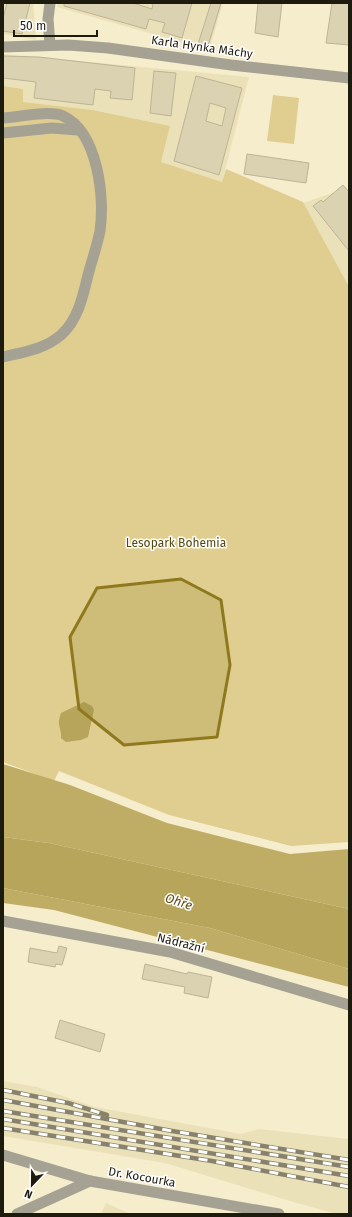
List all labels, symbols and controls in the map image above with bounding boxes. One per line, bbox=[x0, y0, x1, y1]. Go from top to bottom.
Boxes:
scale bar bbox=[14, 12, 97, 38]
text: 50 m bbox=[20, 19, 46, 33]
street label: Karla Hynka Máchy bbox=[150, 33, 254, 61]
park label: Lesopark Bohemia bbox=[126, 536, 226, 550]
water label: Ohře bbox=[163, 890, 195, 913]
street label: Nádražní bbox=[156, 930, 207, 956]
street label: Dr. Kocourka bbox=[107, 1164, 177, 1190]
north arrow bbox=[12, 1165, 52, 1205]
text: N bbox=[23, 1186, 34, 1201]

